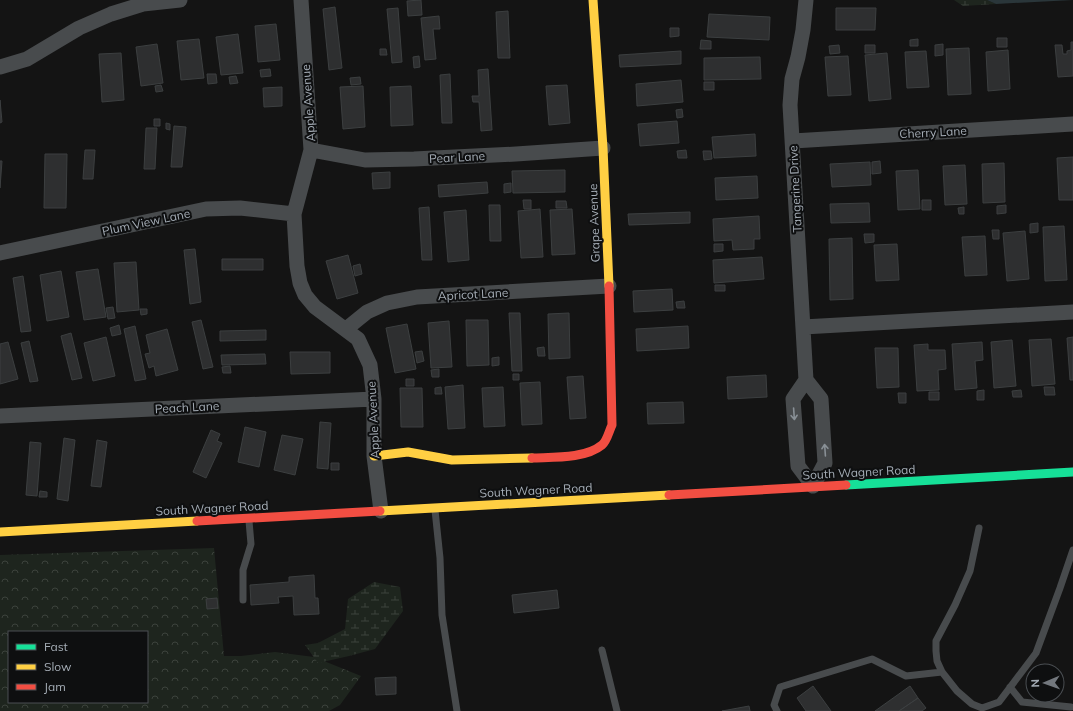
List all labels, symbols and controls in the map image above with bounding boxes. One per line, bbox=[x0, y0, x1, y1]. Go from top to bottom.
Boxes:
street label: Apple Avenue bbox=[298, 64, 318, 142]
street label: Cherry Lane bbox=[899, 123, 967, 141]
street label: Tangerine Drive bbox=[785, 145, 805, 233]
street label: Pear Lane bbox=[429, 148, 485, 166]
street label: Grape Avenue bbox=[585, 183, 603, 263]
street label: Plum View Lane bbox=[101, 205, 191, 239]
street label: Apricot Lane bbox=[437, 285, 509, 303]
street label: Apple Avenue bbox=[363, 381, 383, 459]
street label: Peach Lane bbox=[154, 398, 220, 416]
one-way arrow bbox=[790, 407, 797, 420]
one-way arrow bbox=[821, 444, 828, 457]
street label: South Wagner Road bbox=[802, 462, 916, 482]
street label: South Wagner Road bbox=[479, 480, 593, 500]
street label: South Wagner Road bbox=[155, 498, 269, 518]
legend bbox=[8, 631, 148, 703]
text: Fast bbox=[44, 639, 68, 654]
text: Slow bbox=[44, 659, 72, 674]
north arrow bbox=[1025, 663, 1065, 703]
text: Jam bbox=[44, 679, 66, 694]
text: N bbox=[1028, 679, 1042, 688]

